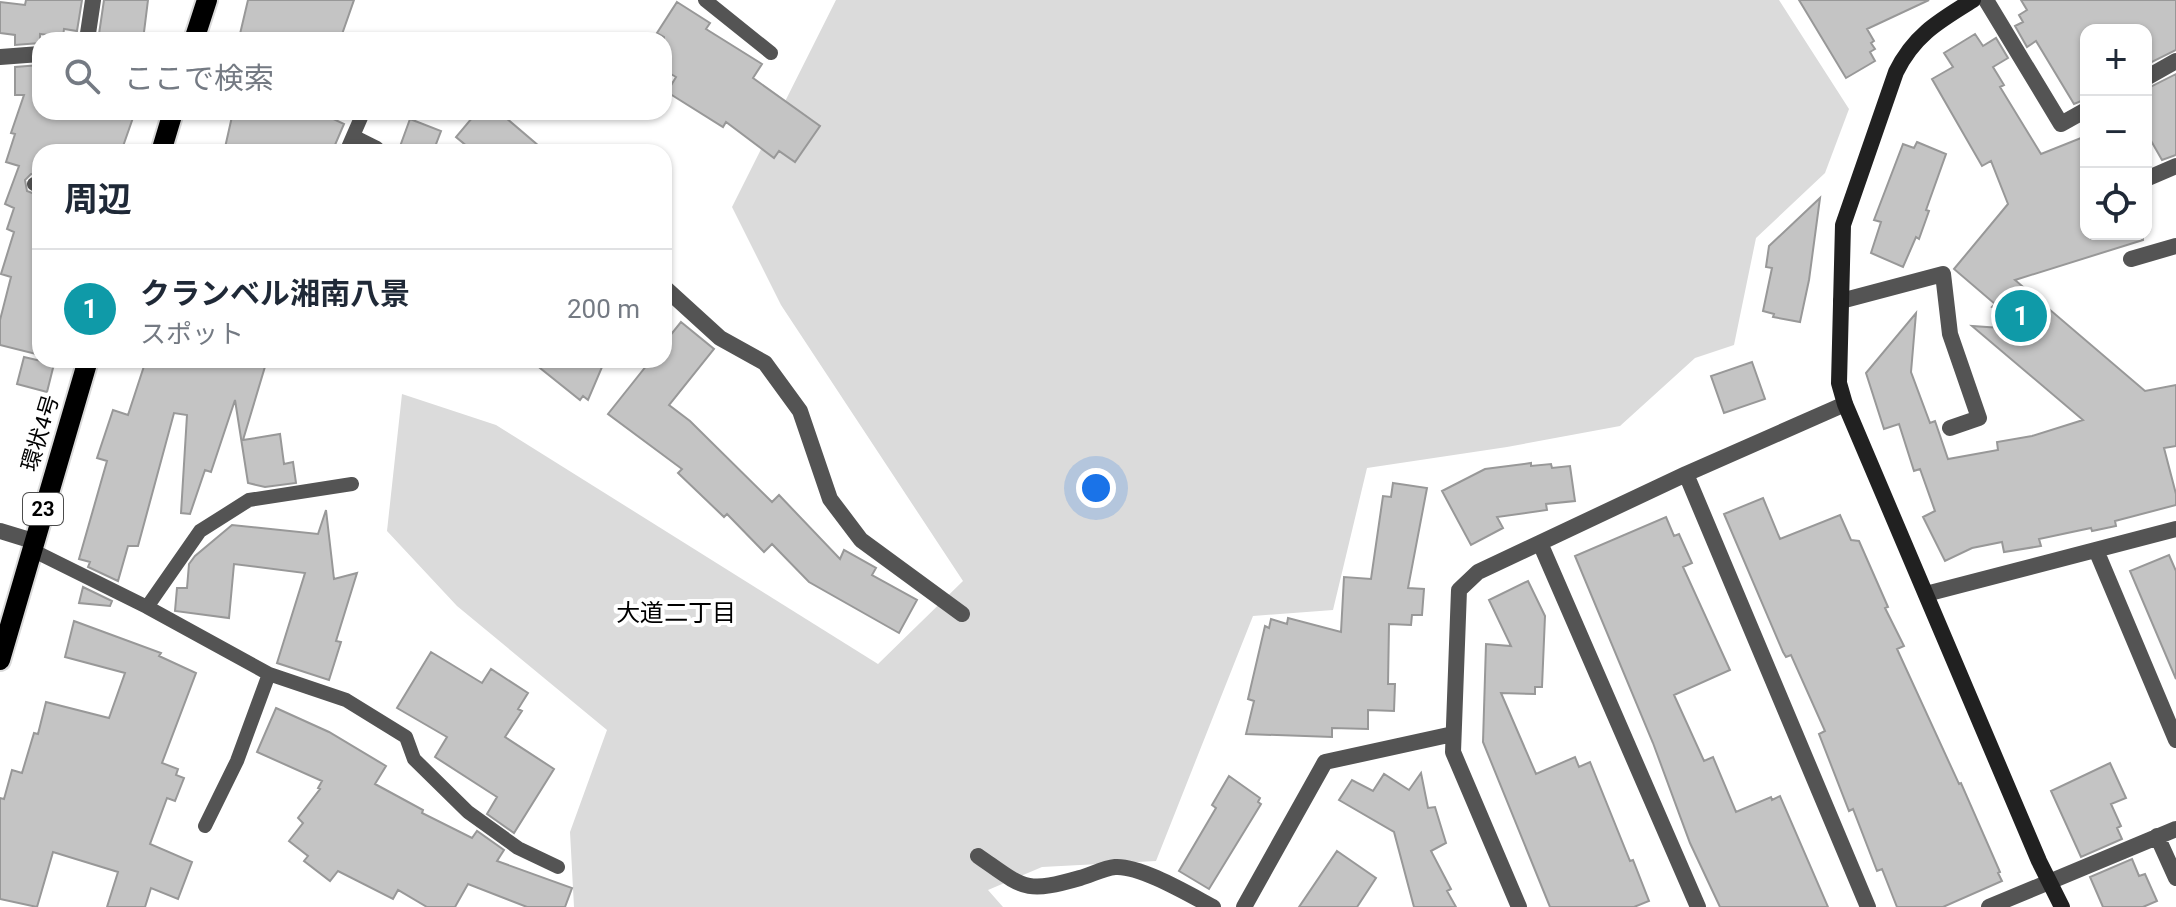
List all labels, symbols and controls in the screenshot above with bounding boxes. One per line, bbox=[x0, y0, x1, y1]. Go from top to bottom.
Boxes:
map controls bbox=[2080, 24, 2152, 240]
button: + bbox=[2080, 24, 2152, 96]
search box bbox=[32, 32, 672, 120]
icon: search bbox=[60, 54, 104, 98]
text: ここで検索 bbox=[124, 61, 274, 96]
button: − bbox=[2080, 96, 2152, 168]
button: locate bbox=[2080, 168, 2152, 240]
text: 周辺 bbox=[64, 179, 132, 219]
text: クランベル湘南八景 bbox=[140, 276, 410, 311]
pin: 1 bbox=[1995, 286, 2047, 346]
text: 1 bbox=[83, 294, 97, 324]
text: 200 m bbox=[567, 294, 640, 324]
text: スポット bbox=[140, 319, 244, 349]
street label: 環状4号 bbox=[17, 392, 63, 474]
your location bbox=[1076, 468, 1116, 508]
road number: 23 bbox=[23, 493, 63, 525]
district label: 大道二丁目 bbox=[616, 599, 736, 627]

